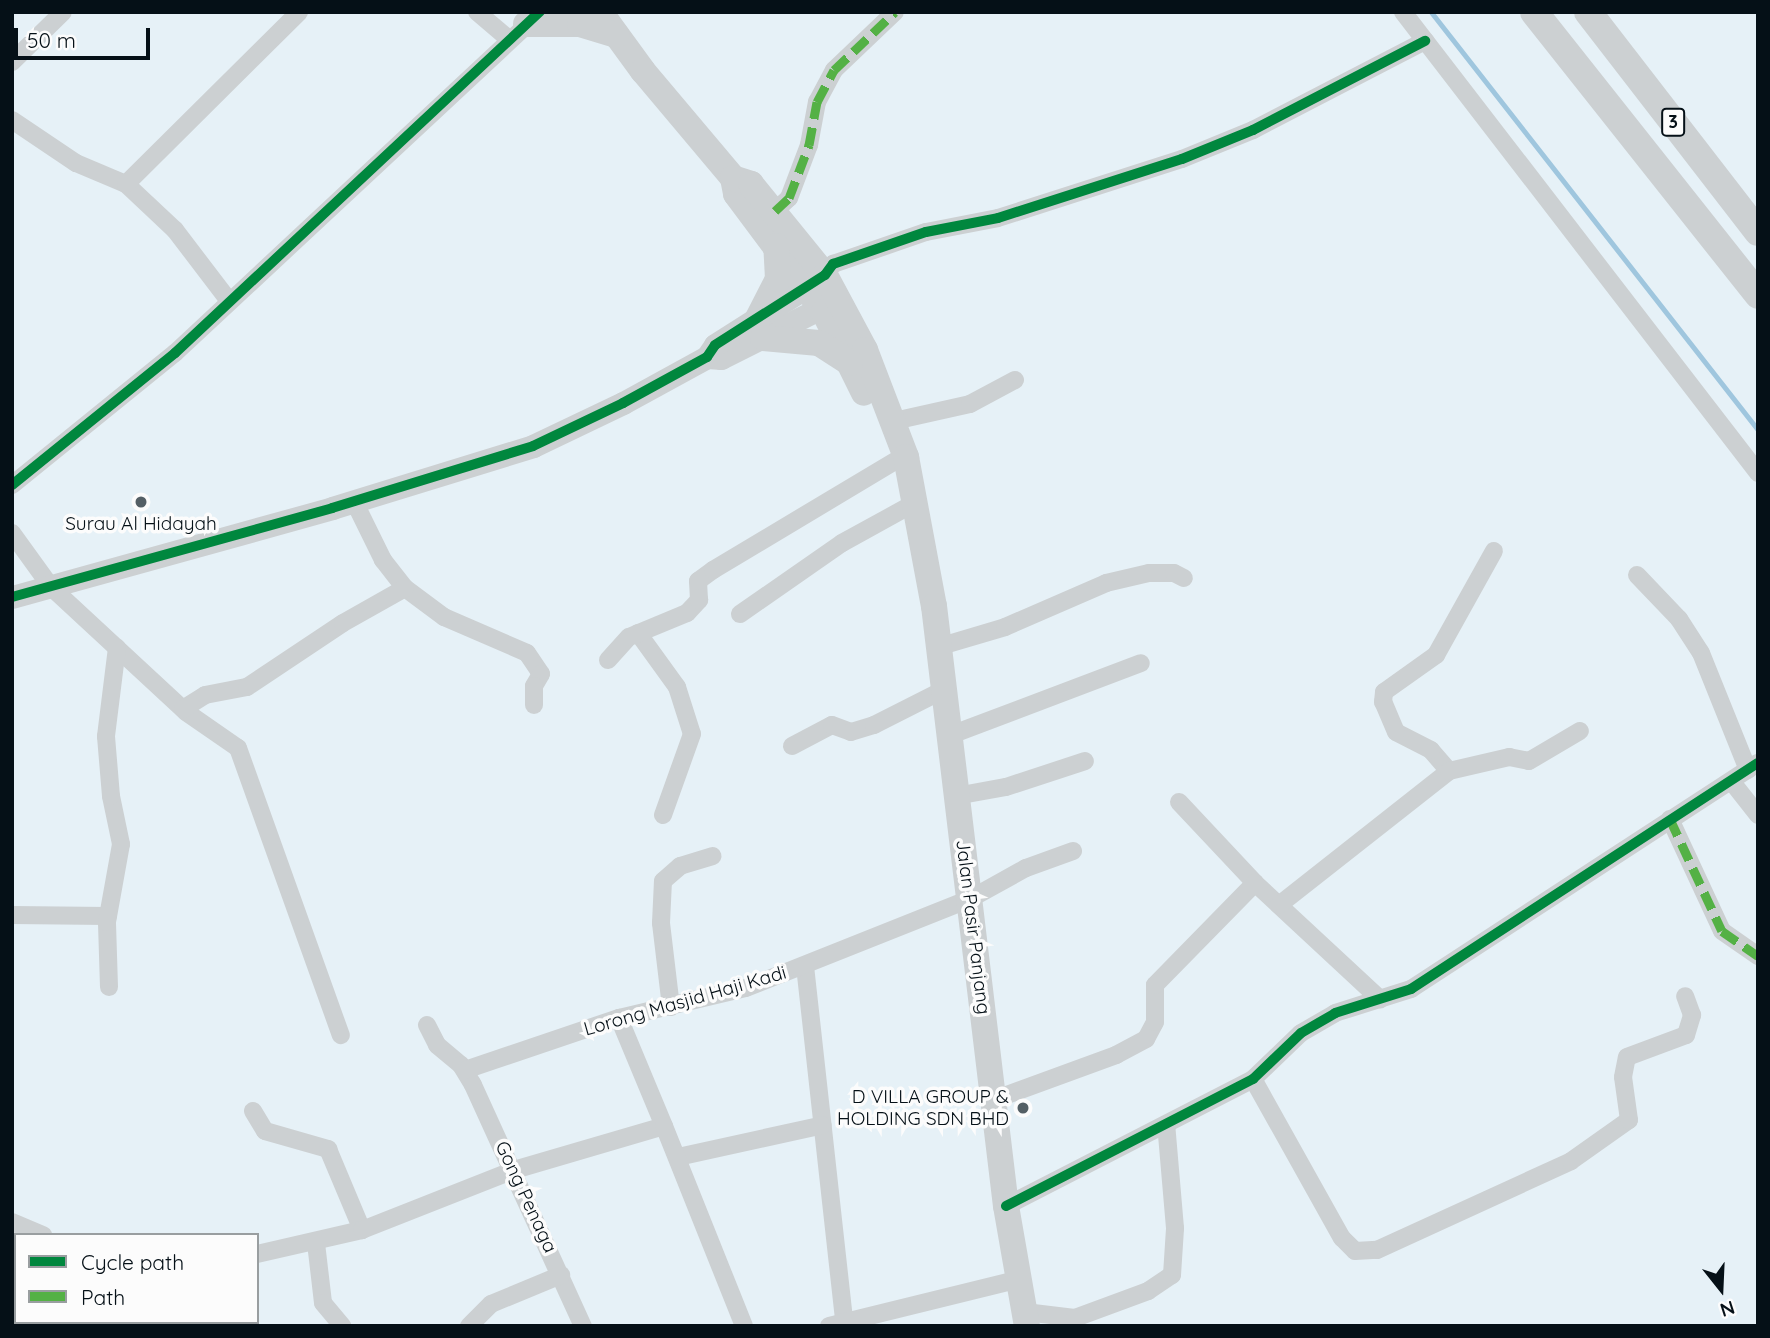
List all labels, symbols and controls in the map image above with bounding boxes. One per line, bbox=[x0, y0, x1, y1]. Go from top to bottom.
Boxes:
scale bar bbox=[18, 14, 154, 58]
text: 50 m bbox=[27, 27, 76, 53]
road number: 3 bbox=[1661, 107, 1685, 136]
marker: Surau Al Hidayah bbox=[133, 494, 149, 510]
place label: Surau Al Hidayah bbox=[65, 513, 217, 535]
street label: Jalan Pasir Panjang bbox=[951, 838, 995, 1016]
street label: Lorong Masjid Haji Kadi bbox=[581, 961, 789, 1041]
place label: D VILLA GROUP & HOLDING SDN BHD bbox=[837, 1086, 1009, 1130]
marker: D VILLA GROUP & HOLDING SDN BHD bbox=[1015, 1100, 1031, 1116]
street label: Gong Penaga bbox=[490, 1138, 562, 1256]
legend bbox=[14, 1233, 259, 1324]
text: Cycle path bbox=[81, 1249, 184, 1275]
north arrow bbox=[1686, 1254, 1756, 1324]
text: Path bbox=[81, 1284, 125, 1310]
text: N bbox=[1717, 1295, 1738, 1323]

